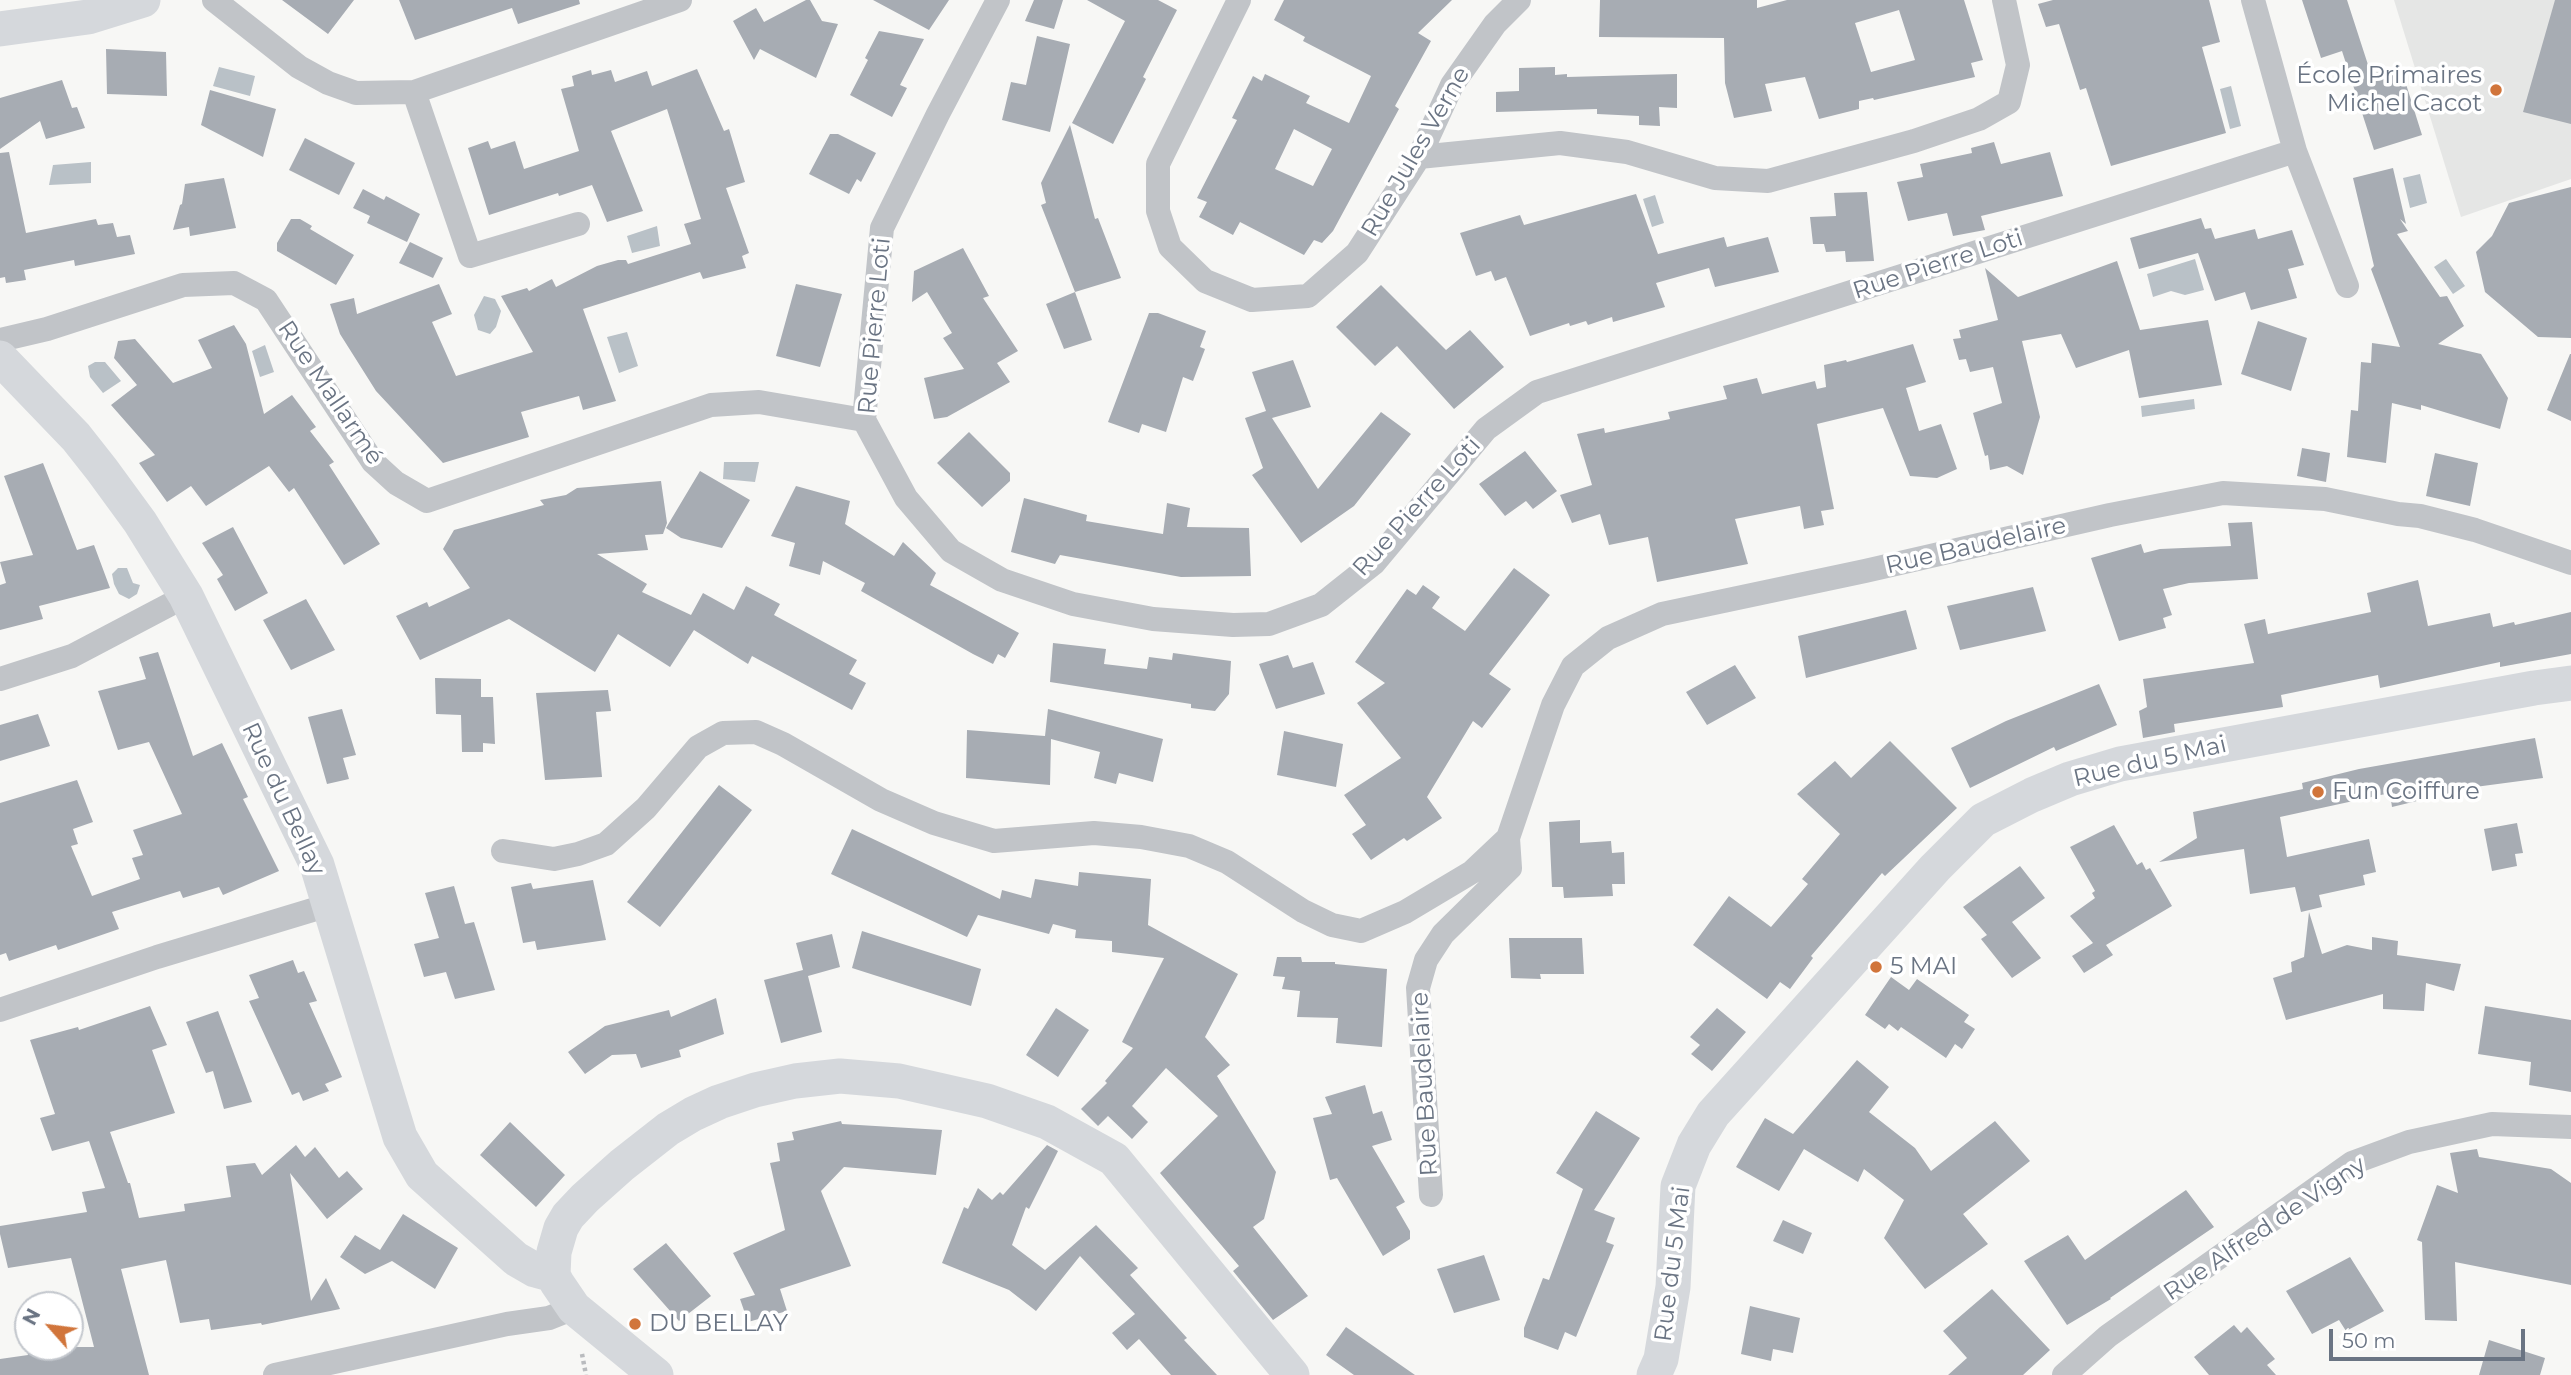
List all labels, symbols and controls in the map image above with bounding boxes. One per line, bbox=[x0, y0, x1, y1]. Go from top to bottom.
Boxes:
street label: Rue Jules Verne bbox=[1356, 62, 1476, 242]
place label: École Primaires Michel Cacot bbox=[2296, 62, 2482, 118]
marker: École Primaires Michel Cacot bbox=[2488, 82, 2504, 98]
street label: Rue Pierre Loti bbox=[1849, 224, 2027, 306]
street label: Rue Pierre Loti bbox=[853, 236, 897, 416]
street label: Rue Mallarmé bbox=[271, 315, 389, 471]
street label: Rue Pierre Loti bbox=[1347, 432, 1487, 582]
street label: Rue Baudelaire bbox=[1883, 511, 2069, 581]
street label: Rue du Bellay bbox=[235, 718, 331, 880]
street label: Rue du 5 Mai bbox=[2071, 730, 2229, 794]
place label: Fun Coiffure bbox=[2332, 778, 2480, 806]
marker: Fun Coiffure bbox=[2310, 784, 2326, 800]
place label: 5 MAI bbox=[1890, 953, 1957, 981]
marker: 5 MAI bbox=[1868, 959, 1884, 975]
street label: Rue Baudelaire bbox=[1406, 991, 1444, 1177]
street label: Rue Alfred de Vigny bbox=[2159, 1151, 2371, 1307]
street label: Rue du 5 Mai bbox=[1649, 1185, 1697, 1343]
north arrow bbox=[14, 1291, 84, 1361]
text: N bbox=[18, 1305, 46, 1329]
place label: DU BELLAY bbox=[649, 1310, 788, 1338]
marker: DU BELLAY bbox=[627, 1316, 643, 1332]
scale bar bbox=[2333, 1316, 2529, 1360]
text: 50 m bbox=[2342, 1328, 2396, 1353]

